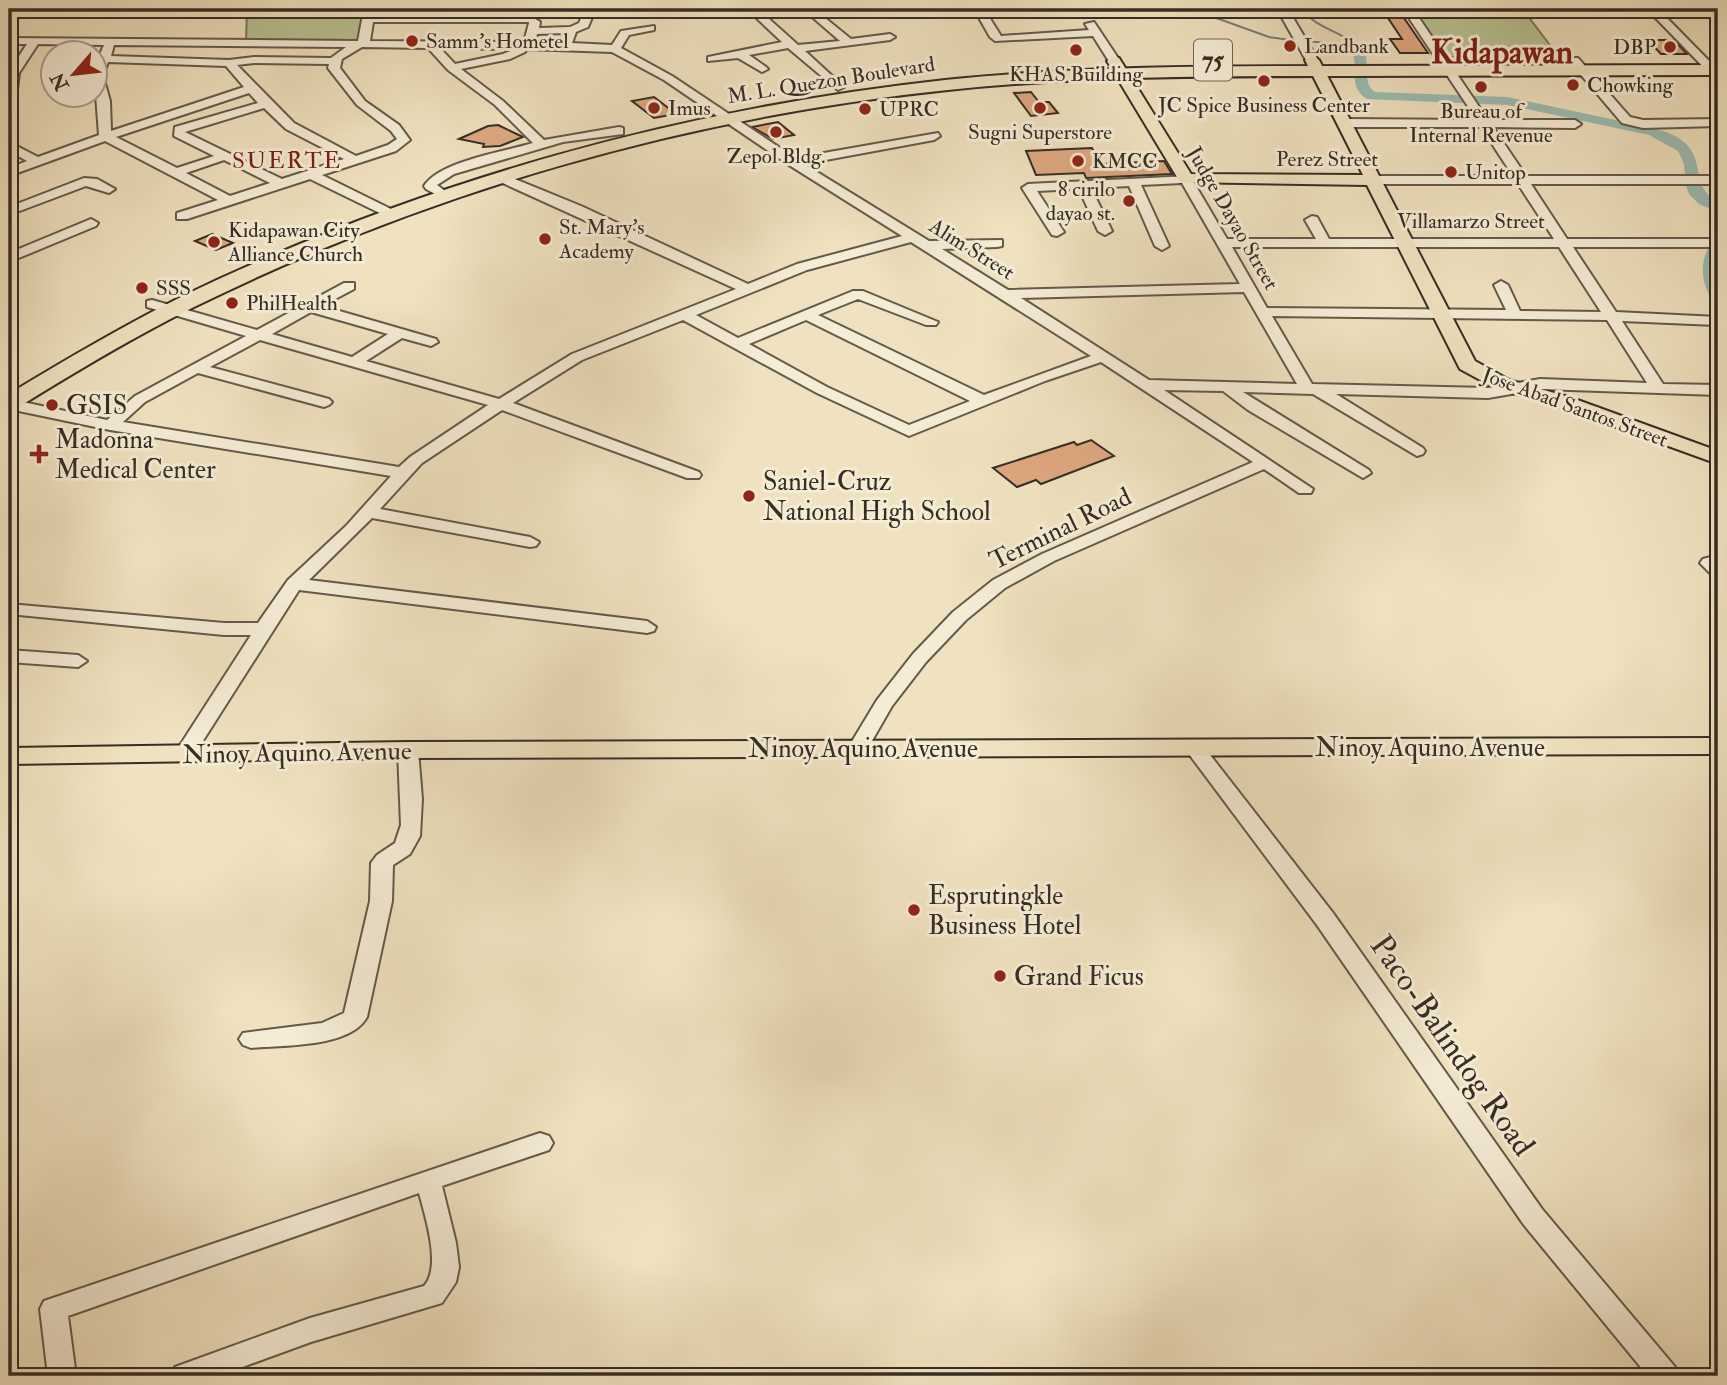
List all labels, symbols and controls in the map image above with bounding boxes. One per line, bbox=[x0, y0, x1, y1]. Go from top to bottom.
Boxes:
place label: Samm's Hometel bbox=[426, 28, 569, 55]
district label: Kidapawan bbox=[1431, 32, 1573, 74]
marker: Samm's Hometel bbox=[404, 33, 420, 49]
place label: Landbank bbox=[1304, 33, 1389, 60]
place label: DBP bbox=[1613, 34, 1656, 61]
north arrow bbox=[38, 38, 108, 108]
marker: Landbank bbox=[1282, 38, 1298, 54]
marker: DBP bbox=[1662, 39, 1678, 55]
road number: 75 bbox=[1194, 40, 1232, 80]
marker: KHAS Building bbox=[1068, 42, 1084, 58]
street label: M. L. Quezon Boulevard bbox=[725, 51, 937, 110]
place label: KHAS Building bbox=[1009, 61, 1144, 88]
text: N bbox=[45, 67, 75, 96]
place label: Chowking bbox=[1587, 72, 1674, 99]
marker: JC Spice Business Center bbox=[1256, 73, 1272, 89]
marker: Chowking bbox=[1565, 77, 1581, 93]
marker: Bureau of Internal Revenue bbox=[1473, 79, 1489, 95]
place label: JC Spice Business Center bbox=[1157, 92, 1370, 119]
place label: Imus bbox=[668, 95, 711, 122]
place label: UPRC bbox=[879, 96, 939, 123]
place label: Bureau of Internal Revenue bbox=[1409, 98, 1553, 149]
marker: Imus bbox=[646, 100, 662, 116]
marker: Sugni Superstore bbox=[1032, 100, 1048, 116]
marker: UPRC bbox=[857, 101, 873, 117]
place label: Sugni Superstore bbox=[968, 119, 1112, 146]
marker: Zepol Bldg. bbox=[768, 124, 784, 140]
street label: Judge Dayao Street bbox=[1180, 141, 1285, 295]
place label: Zepol Bldg. bbox=[727, 143, 825, 170]
district label: SUERTE bbox=[232, 146, 342, 175]
street label: Perez Street bbox=[1276, 146, 1378, 173]
place label: KMCC bbox=[1092, 148, 1158, 175]
marker: KMCC bbox=[1070, 153, 1086, 169]
place label: Unitop bbox=[1465, 159, 1526, 186]
marker: Unitop bbox=[1443, 164, 1459, 180]
place label: 8 cirilo dayao st. bbox=[1046, 176, 1115, 227]
marker: 8 cirilo dayao st. bbox=[1121, 193, 1137, 209]
street label: Villamarzo Street bbox=[1397, 208, 1545, 235]
street label: Alim Street bbox=[923, 212, 1020, 286]
place label: St. Mary's Academy bbox=[558, 214, 645, 265]
place label: Kidapawan City Alliance Church bbox=[227, 217, 363, 268]
marker: St. Mary's Academy bbox=[537, 231, 553, 247]
marker: Kidapawan City Alliance Church bbox=[206, 234, 222, 250]
place label: SSS bbox=[156, 275, 191, 302]
marker: SSS bbox=[134, 280, 150, 296]
place label: PhilHealth bbox=[246, 290, 338, 317]
marker: PhilHealth bbox=[224, 295, 240, 311]
street label: Jose Abad Santos Street bbox=[1477, 361, 1672, 454]
place label: GSIS bbox=[66, 390, 127, 422]
marker: GSIS bbox=[44, 397, 60, 413]
place label: Madonna Medical Center bbox=[55, 424, 216, 486]
marker: Madonna Medical Center bbox=[29, 444, 49, 464]
place label: Saniel-Cruz National High School bbox=[763, 466, 991, 528]
street label: Terminal Road bbox=[984, 481, 1137, 577]
marker: Saniel-Cruz National High School bbox=[741, 488, 757, 504]
street label: Ninoy Aquino Avenue bbox=[1315, 732, 1545, 764]
street label: Ninoy Aquino Avenue bbox=[748, 733, 978, 765]
street label: Ninoy Aquino Avenue bbox=[182, 735, 412, 771]
place label: Esprutingkle Business Hotel bbox=[928, 880, 1082, 942]
marker: Esprutingkle Business Hotel bbox=[906, 902, 922, 918]
street label: Paco-Balindog Road bbox=[1361, 927, 1543, 1164]
place label: Grand Ficus bbox=[1014, 961, 1144, 993]
marker: Grand Ficus bbox=[992, 968, 1008, 984]

